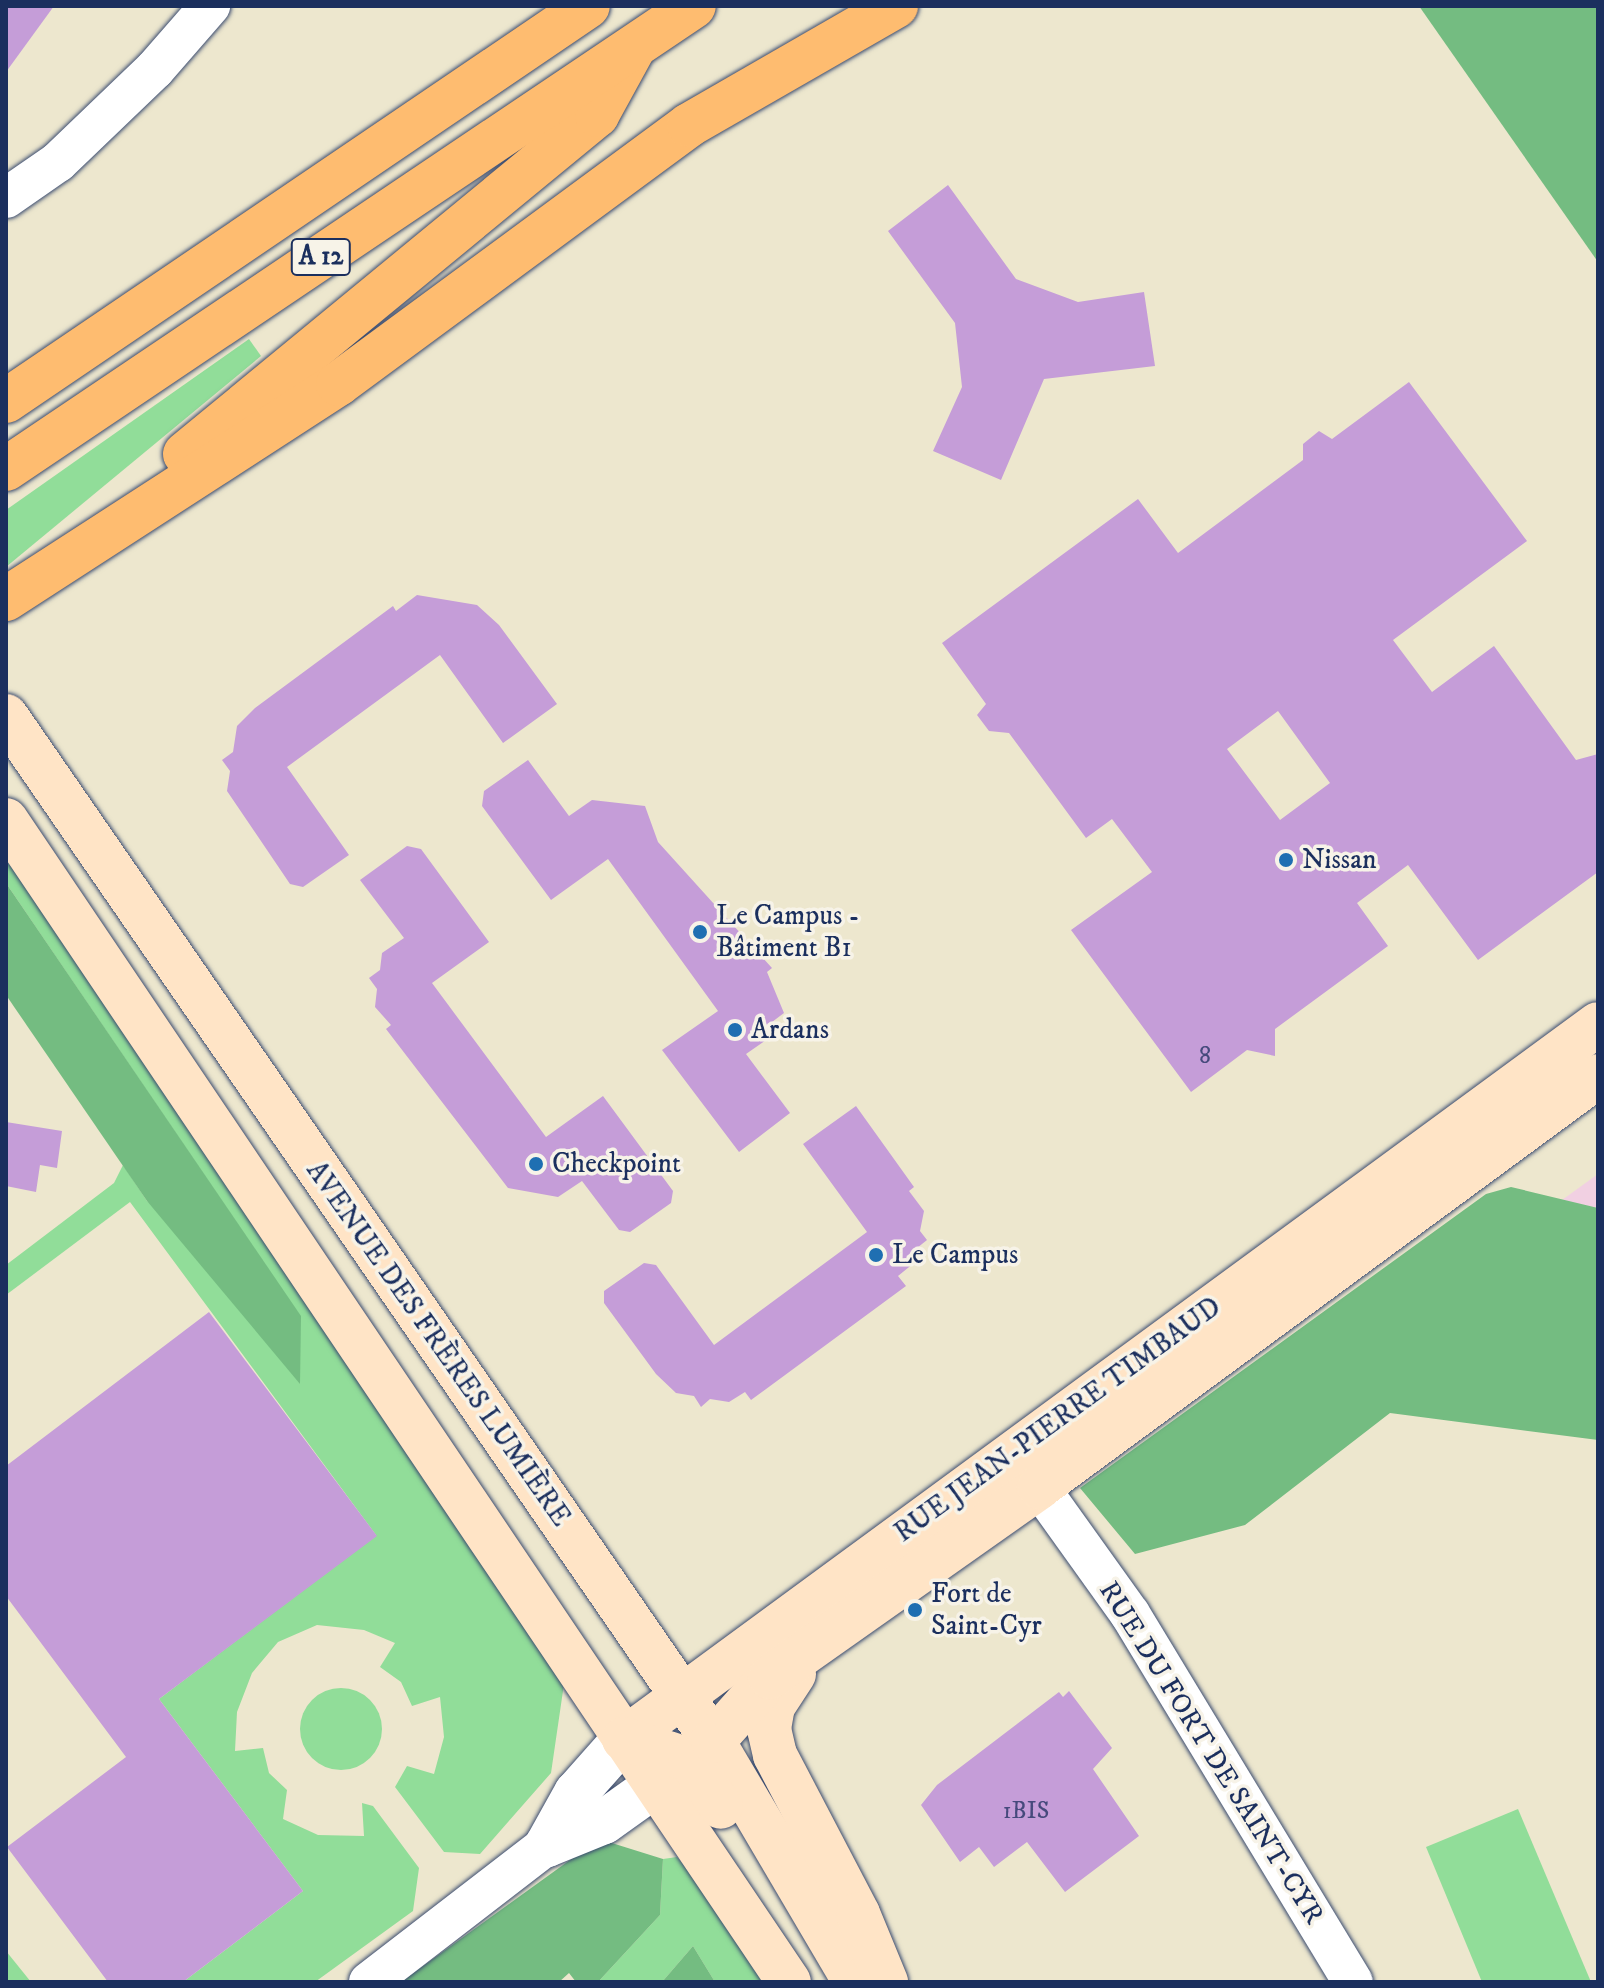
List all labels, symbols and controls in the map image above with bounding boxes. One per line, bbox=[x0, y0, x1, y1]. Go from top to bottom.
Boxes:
road number: A 12 bbox=[289, 235, 353, 279]
place label: Nissan bbox=[1302, 843, 1377, 877]
marker: Nissan bbox=[1277, 851, 1295, 869]
place label: Le Campus - Bâtiment B1 bbox=[716, 899, 860, 965]
marker: Le Campus - Bâtiment B1 bbox=[691, 923, 709, 941]
place label: Ardans bbox=[751, 1013, 829, 1047]
marker: Ardans bbox=[726, 1021, 744, 1039]
house number: 8 bbox=[1199, 1043, 1211, 1071]
place label: Checkpoint bbox=[552, 1147, 681, 1181]
street label: AVENUE DES FRÈRES LUMIÈRE bbox=[299, 1155, 577, 1533]
marker: Checkpoint bbox=[527, 1155, 545, 1173]
place label: Le Campus bbox=[892, 1238, 1018, 1272]
marker: Le Campus bbox=[867, 1246, 885, 1264]
street label: RUE JEAN-PIERRE TIMBAUD bbox=[888, 1290, 1228, 1550]
street label: RUE DU FORT DE SAINT-CYR bbox=[1091, 1576, 1331, 1930]
place label: Fort de Saint-Cyr bbox=[931, 1577, 1042, 1643]
marker: Fort de Saint-Cyr bbox=[906, 1601, 924, 1619]
house number: 1BIS bbox=[1003, 1798, 1049, 1826]

